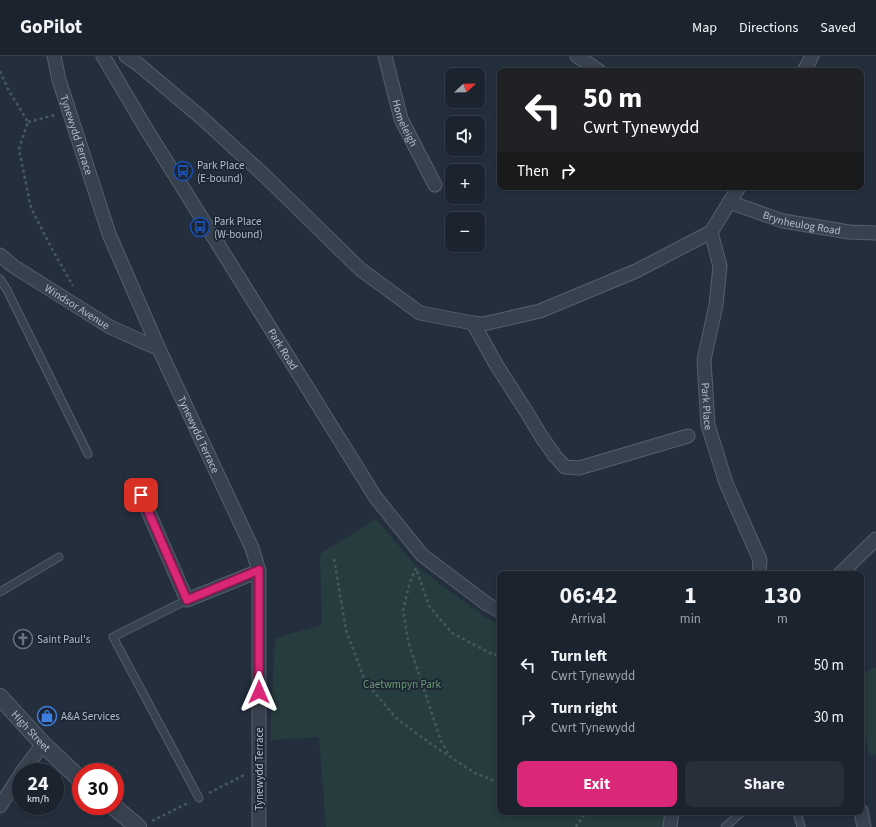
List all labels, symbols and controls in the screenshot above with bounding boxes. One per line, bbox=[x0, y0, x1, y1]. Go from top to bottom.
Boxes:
text: GoPilot bbox=[20, 14, 82, 41]
text: Map bbox=[692, 18, 717, 38]
text: Directions bbox=[739, 18, 798, 38]
text: Saved bbox=[820, 18, 856, 38]
north arrow bbox=[445, 68, 485, 108]
map controls bbox=[445, 68, 485, 252]
text: 50 m bbox=[583, 78, 642, 118]
icon: left bbox=[517, 84, 569, 136]
street label: Tynewydd Terrace bbox=[57, 93, 97, 177]
street label: Homeleigh bbox=[389, 98, 421, 149]
text: Cwrt Tynewydd bbox=[583, 115, 700, 140]
button: sound bbox=[445, 116, 485, 156]
place label: Park Place (E-bound) bbox=[197, 158, 245, 186]
bus stop icon: Park Place (E-bound) bbox=[172, 160, 194, 182]
icon: right bbox=[557, 160, 579, 182]
text: Then bbox=[517, 161, 549, 182]
button: + bbox=[445, 164, 485, 204]
street label: Brynheulog Road bbox=[761, 207, 842, 238]
button: − bbox=[445, 212, 485, 252]
place label: Park Place (W-bound) bbox=[214, 214, 263, 242]
bus stop icon: Park Place (W-bound) bbox=[189, 216, 211, 238]
street label: Windsor Avenue bbox=[42, 280, 113, 333]
street label: Park Road bbox=[265, 325, 302, 373]
street label: Park Place bbox=[698, 382, 717, 433]
street label: Tynewydd Terrace bbox=[174, 393, 224, 476]
pin bbox=[124, 478, 158, 512]
icon: arrive bbox=[130, 484, 152, 506]
text: 06:42 bbox=[559, 578, 617, 613]
text: 1 bbox=[684, 578, 697, 613]
text: 130 bbox=[763, 578, 801, 613]
text: Arrival bbox=[571, 610, 606, 628]
text: min bbox=[680, 610, 701, 628]
text: m bbox=[777, 610, 788, 628]
church icon: Saint Paul's bbox=[12, 628, 34, 650]
place label: Saint Paul's bbox=[37, 632, 91, 647]
text: Turn left bbox=[551, 646, 607, 667]
icon: left bbox=[517, 654, 539, 676]
text: 50 m bbox=[814, 655, 844, 676]
text: Cwrt Tynewydd bbox=[551, 667, 635, 685]
position arrow bbox=[238, 671, 280, 713]
park label: Caetwmpyn Park bbox=[363, 677, 441, 692]
text: Turn right bbox=[551, 698, 617, 719]
shop icon: A&A Services bbox=[36, 705, 58, 727]
icon: right bbox=[517, 706, 539, 728]
street label: High Street bbox=[8, 707, 54, 755]
text: 30 m bbox=[814, 707, 844, 728]
place label: A&A Services bbox=[61, 709, 120, 724]
text: Cwrt Tynewydd bbox=[551, 719, 635, 737]
street label: Tynewydd Terrace bbox=[252, 727, 267, 811]
button: Exit bbox=[517, 761, 677, 807]
button: Share bbox=[685, 761, 844, 807]
speed limit sign: 30 bbox=[72, 763, 124, 815]
text: 24 bbox=[27, 770, 49, 798]
text: km/h bbox=[27, 792, 49, 806]

